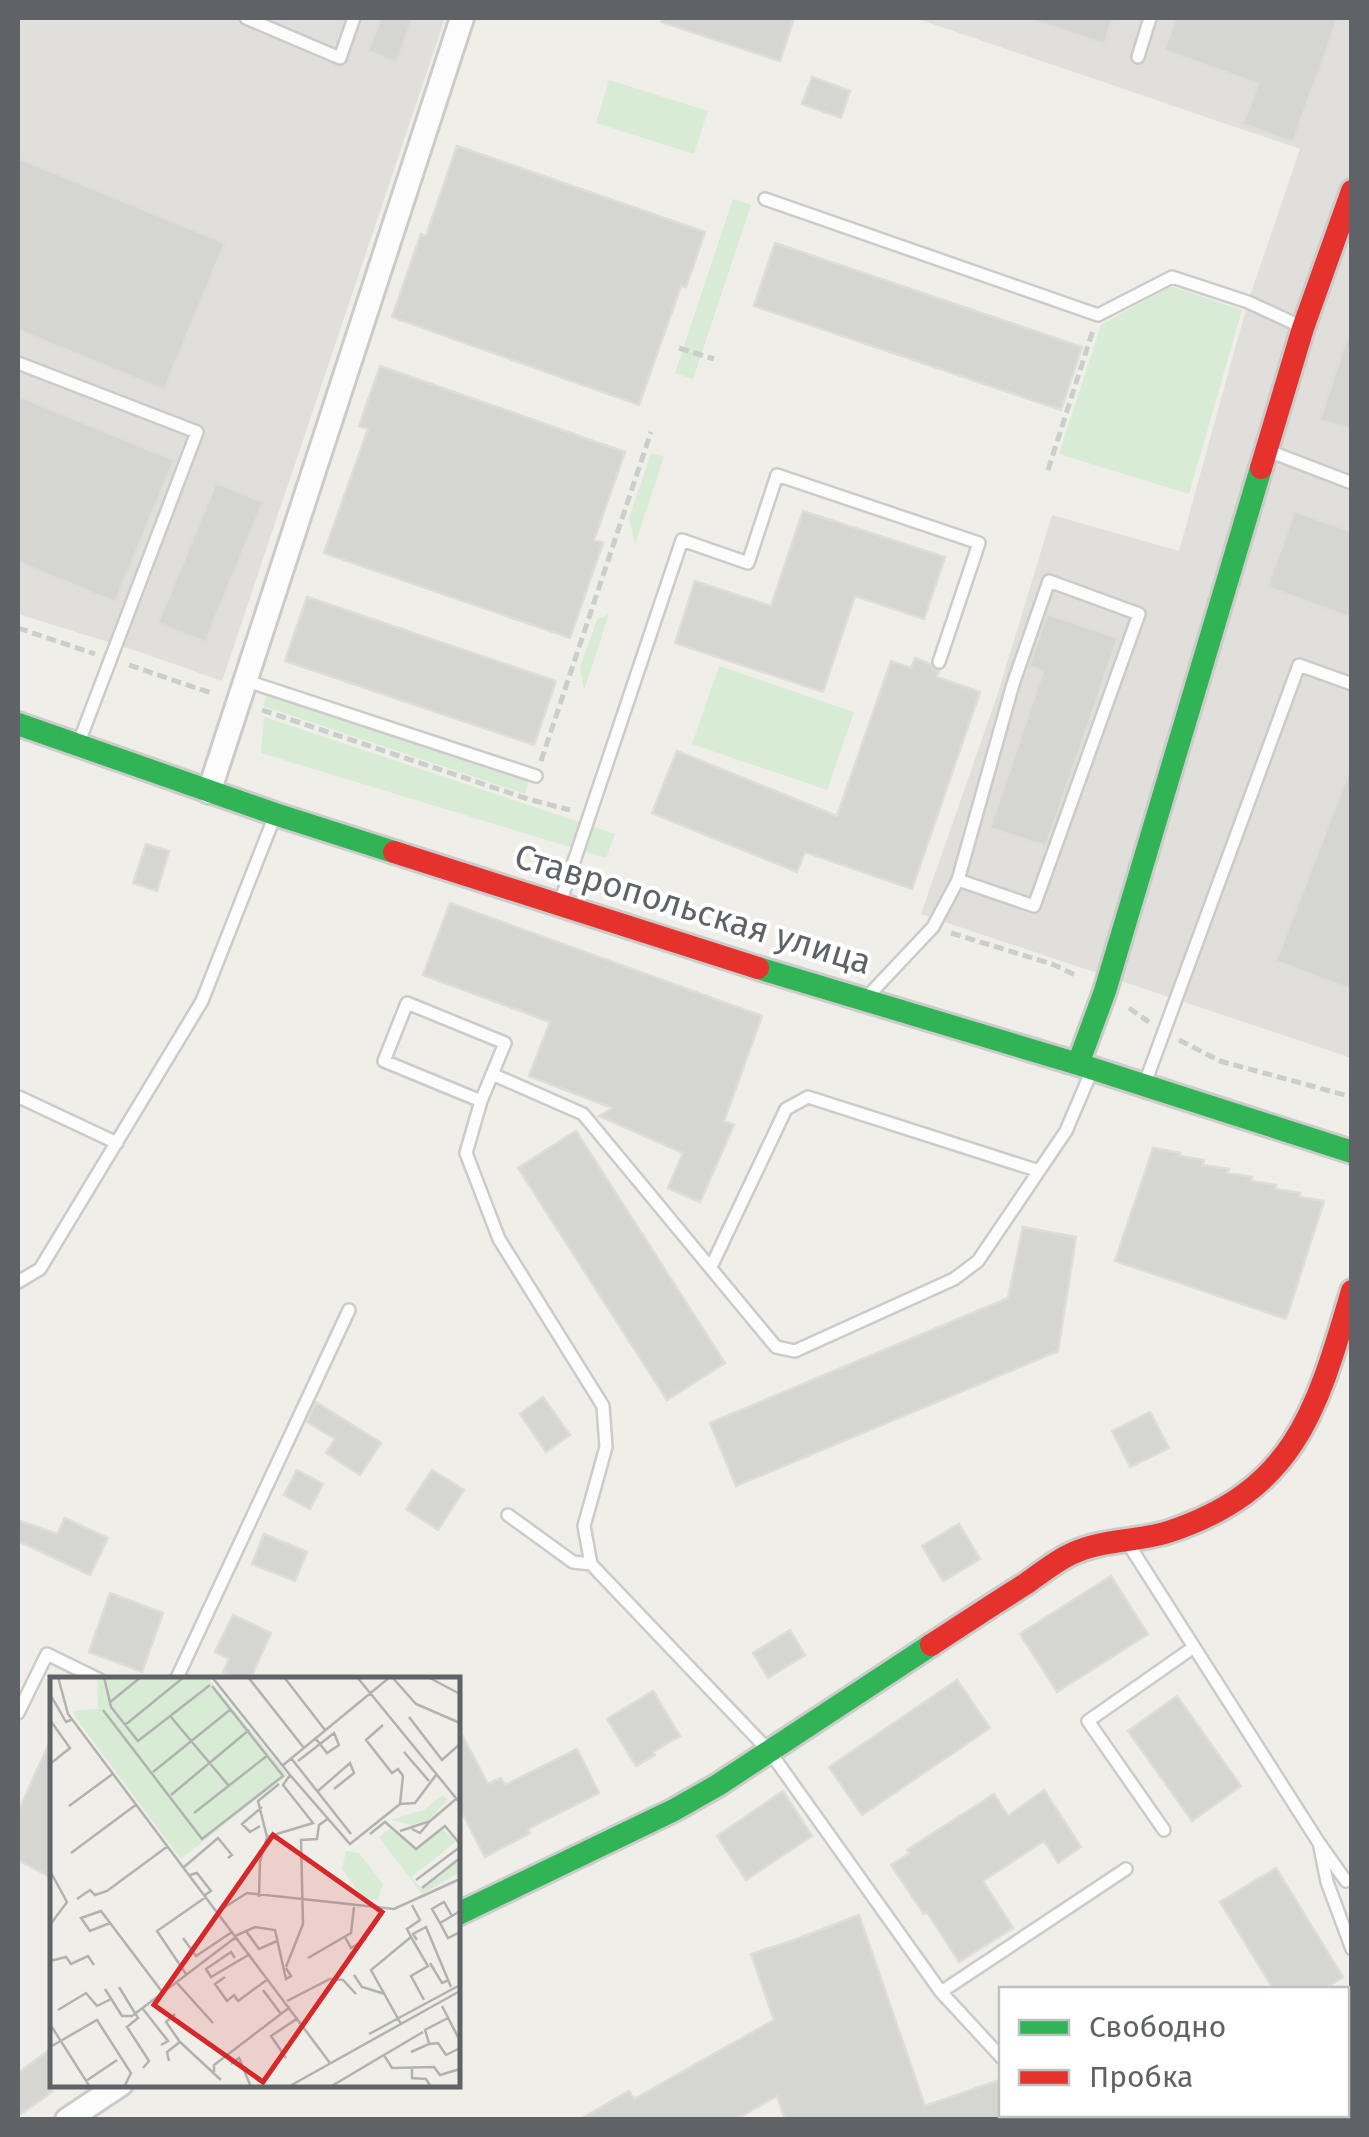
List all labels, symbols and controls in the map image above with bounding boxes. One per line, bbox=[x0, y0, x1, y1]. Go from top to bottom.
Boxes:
street label: Ставропольская улица bbox=[510, 835, 876, 983]
inset map bbox=[50, 1677, 460, 2087]
legend bbox=[999, 1987, 1349, 2117]
text: Свободно bbox=[1089, 2009, 1226, 2045]
text: Пробка bbox=[1089, 2059, 1193, 2095]

